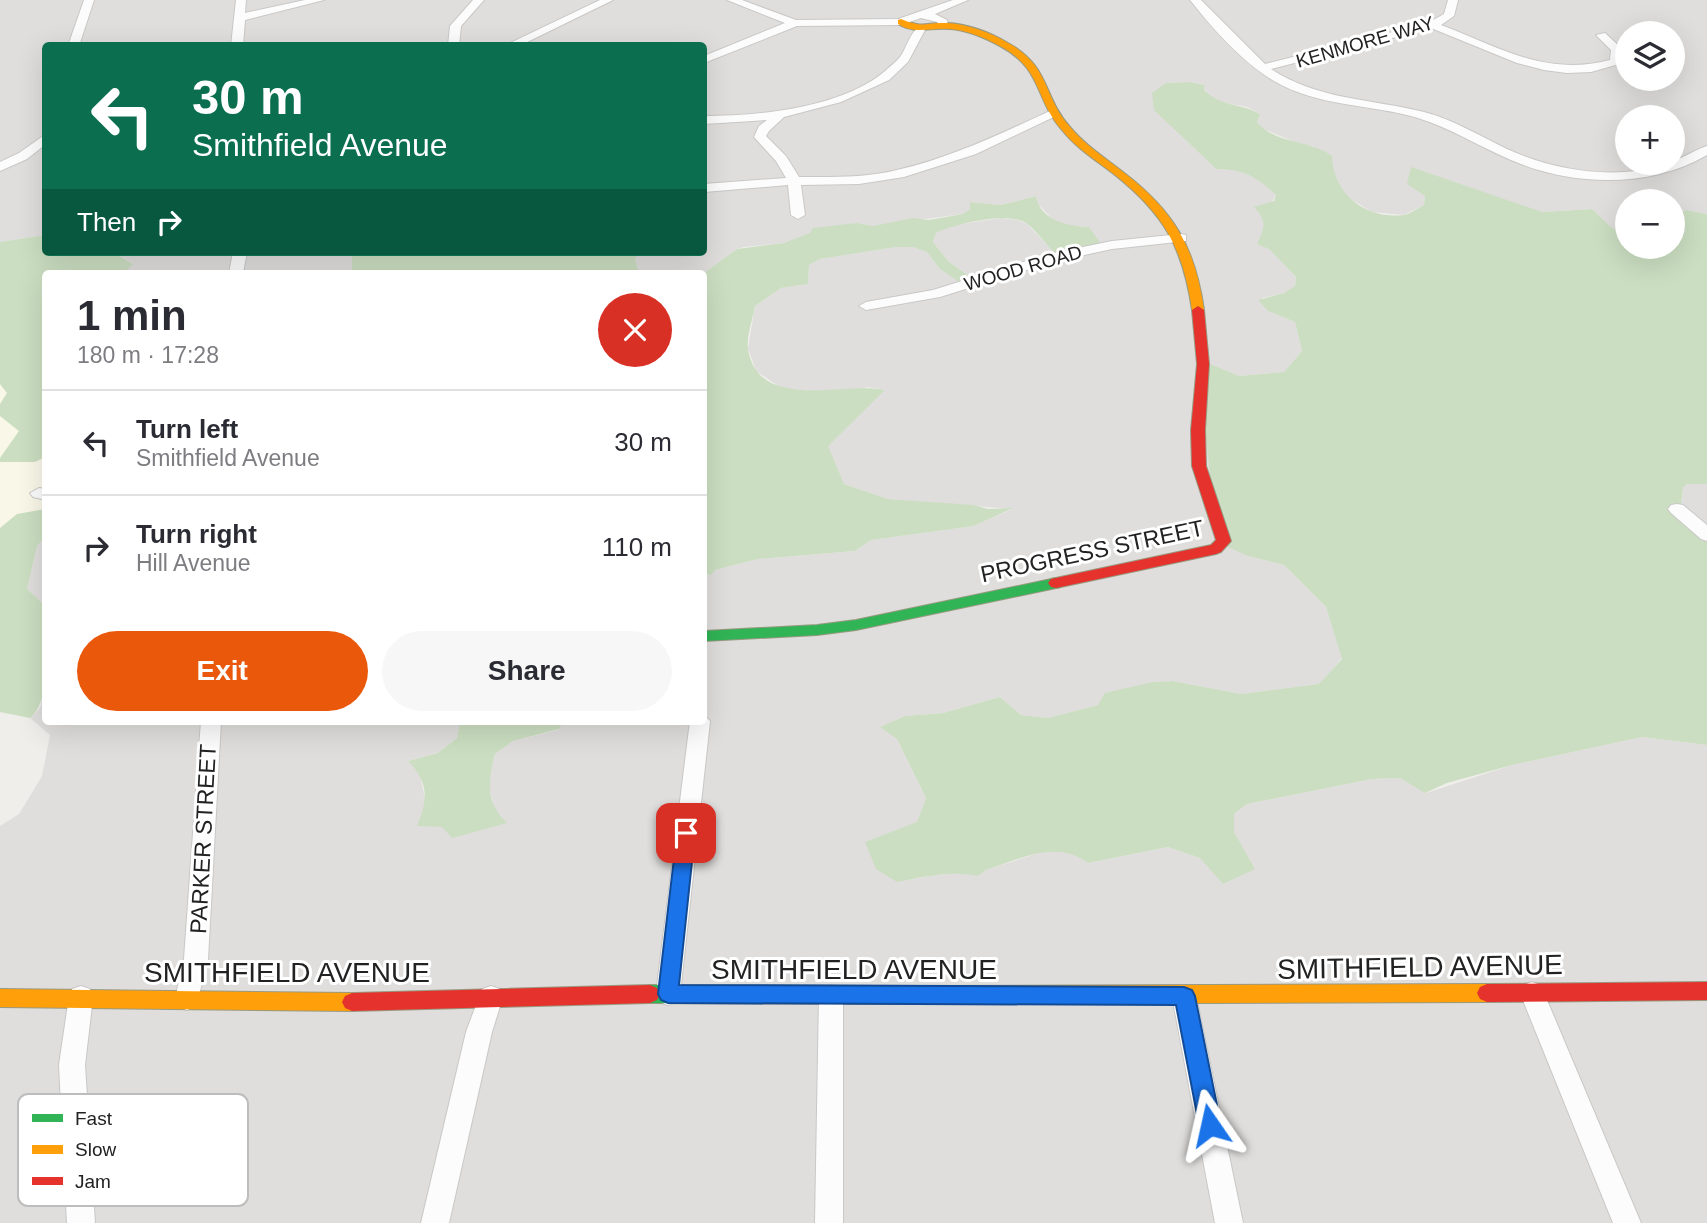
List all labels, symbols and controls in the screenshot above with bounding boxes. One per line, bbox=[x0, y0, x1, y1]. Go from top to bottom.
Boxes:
street label: KENMORE WAY bbox=[1294, 12, 1437, 72]
map controls bbox=[1615, 21, 1685, 259]
button: layers bbox=[1615, 21, 1685, 91]
icon: left bbox=[77, 70, 168, 161]
text: 30 m bbox=[192, 70, 304, 124]
button: + bbox=[1615, 105, 1685, 175]
text: Smithfield Avenue bbox=[192, 127, 448, 163]
button: − bbox=[1615, 189, 1685, 259]
icon: right bbox=[150, 203, 188, 241]
text: Then bbox=[77, 207, 136, 237]
street label: WOOD ROAD bbox=[962, 241, 1084, 295]
text: 1 min bbox=[77, 292, 187, 339]
button: close bbox=[598, 293, 672, 367]
text: 180 m · 17:28 bbox=[77, 342, 219, 368]
text: Turn left bbox=[136, 414, 238, 444]
icon: left bbox=[77, 424, 115, 462]
text: 30 m bbox=[614, 427, 672, 457]
text: Smithfield Avenue bbox=[136, 445, 320, 471]
street label: PROGRESS STREET bbox=[978, 515, 1206, 587]
text: Turn right bbox=[136, 519, 257, 549]
icon: right bbox=[77, 529, 115, 567]
text: 110 m bbox=[602, 532, 672, 562]
text: Hill Avenue bbox=[136, 550, 251, 576]
button: Exit bbox=[77, 631, 368, 711]
button: Share bbox=[382, 631, 672, 711]
street label: PARKER STREET bbox=[185, 743, 221, 935]
pin bbox=[656, 803, 716, 863]
icon: arrive bbox=[667, 814, 705, 852]
street label: SMITHFIELD AVENUE bbox=[1277, 949, 1563, 985]
street label: SMITHFIELD AVENUE bbox=[711, 954, 997, 985]
street label: SMITHFIELD AVENUE bbox=[144, 957, 430, 988]
position arrow bbox=[1173, 1088, 1247, 1162]
legend bbox=[18, 1094, 248, 1206]
text: Fast bbox=[75, 1108, 113, 1129]
text: Slow bbox=[75, 1139, 116, 1160]
text: Jam bbox=[75, 1171, 111, 1192]

